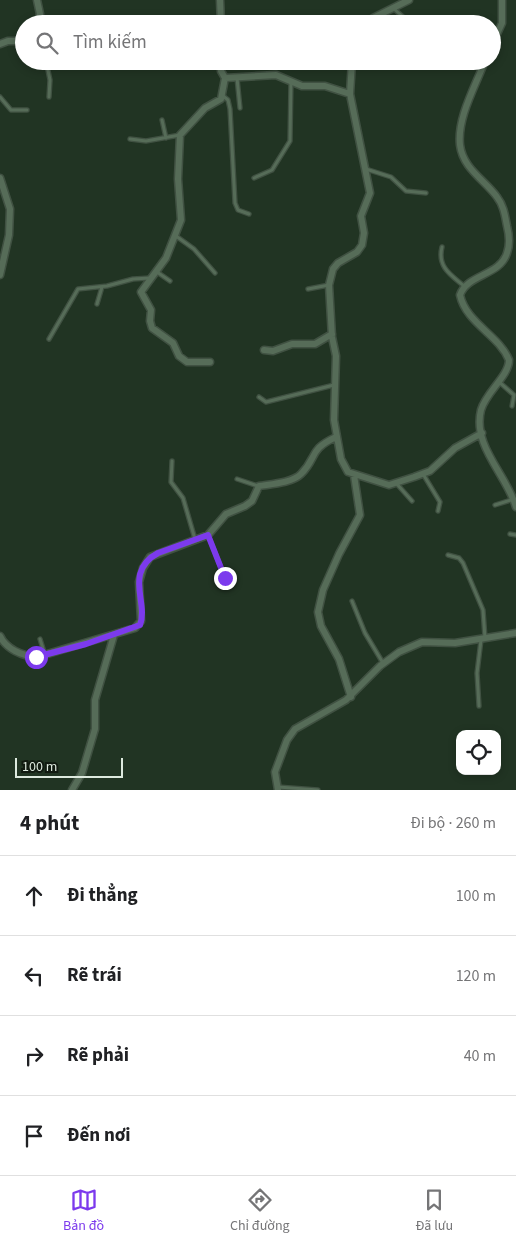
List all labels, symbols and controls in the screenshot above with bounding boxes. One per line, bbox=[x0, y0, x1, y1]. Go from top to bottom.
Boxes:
search box bbox=[15, 15, 501, 70]
icon: search bbox=[33, 29, 61, 57]
text: Tìm kiếm bbox=[73, 29, 147, 56]
route end bbox=[214, 567, 237, 590]
route start bbox=[25, 646, 48, 669]
map controls bbox=[456, 730, 501, 775]
button: locate bbox=[456, 730, 501, 775]
scale bar bbox=[15, 755, 122, 778]
text: 100 m bbox=[22, 757, 57, 777]
text: 4 phút bbox=[20, 808, 79, 838]
text: Đi bộ · 260 m bbox=[410, 812, 496, 834]
icon: ahead bbox=[20, 882, 48, 910]
text: Đi thẳng bbox=[67, 882, 138, 909]
text: 100 m bbox=[456, 885, 496, 907]
icon: left bbox=[20, 962, 48, 990]
text: Rẽ trái bbox=[67, 962, 122, 989]
text: 120 m bbox=[456, 965, 496, 987]
icon: right bbox=[20, 1042, 48, 1070]
text: Rẽ phải bbox=[67, 1042, 129, 1069]
text: 40 m bbox=[464, 1045, 496, 1067]
icon: arrive bbox=[20, 1122, 48, 1150]
text: Đến nơi bbox=[67, 1122, 131, 1149]
tab: Bản đồ bbox=[63, 1186, 104, 1236]
tab: Chỉ đường bbox=[230, 1186, 290, 1236]
tab: Đã lưu bbox=[415, 1186, 453, 1236]

